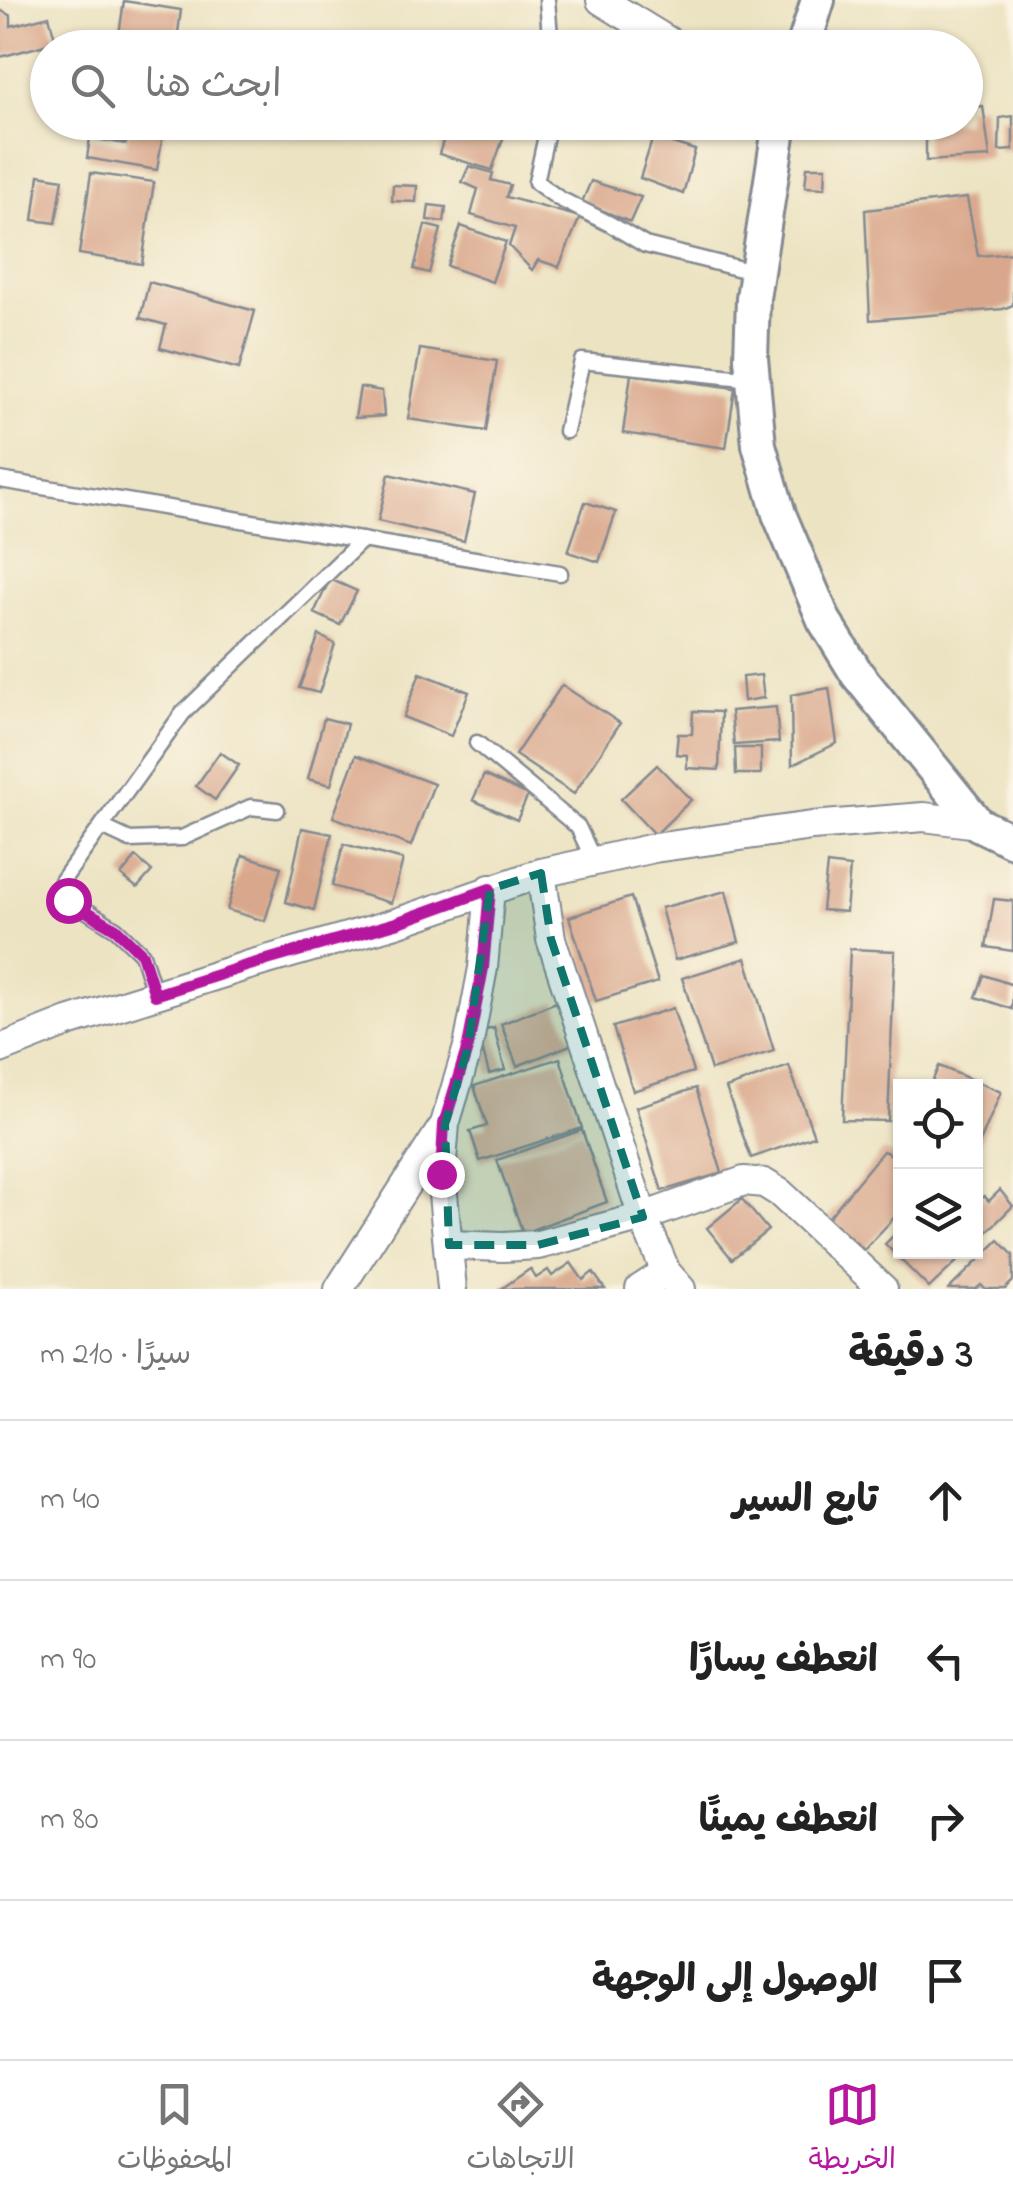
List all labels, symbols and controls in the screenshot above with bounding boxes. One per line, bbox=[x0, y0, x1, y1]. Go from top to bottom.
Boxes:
search box bbox=[30, 30, 983, 140]
icon: search bbox=[65, 58, 120, 113]
text: ابحث هنا bbox=[145, 59, 282, 115]
route start bbox=[46, 878, 92, 924]
map controls bbox=[893, 1079, 983, 1259]
button: locate bbox=[893, 1079, 983, 1169]
route end bbox=[419, 1152, 465, 1198]
button: layers bbox=[893, 1169, 983, 1259]
text: 3 دقيقة bbox=[848, 1325, 973, 1386]
text: سيرًا · 210 m bbox=[40, 1332, 191, 1379]
icon: ahead bbox=[918, 1473, 973, 1528]
text: تابع السير bbox=[733, 1474, 878, 1530]
text: 40 m bbox=[40, 1477, 100, 1524]
icon: left bbox=[918, 1633, 973, 1688]
text: انعطف يسارًا bbox=[689, 1634, 878, 1690]
text: 90 m bbox=[40, 1637, 96, 1684]
icon: right bbox=[918, 1793, 973, 1848]
text: انعطف يمينًا bbox=[699, 1794, 878, 1850]
text: 80 m bbox=[40, 1797, 99, 1844]
icon: arrive bbox=[918, 1953, 973, 2008]
text: الوصول إلى الوجهة bbox=[592, 1954, 878, 2010]
tab: المحفوظات bbox=[117, 2077, 232, 2183]
tab: الاتجاهات bbox=[466, 2077, 575, 2183]
tab: الخريطة bbox=[809, 2077, 896, 2183]

